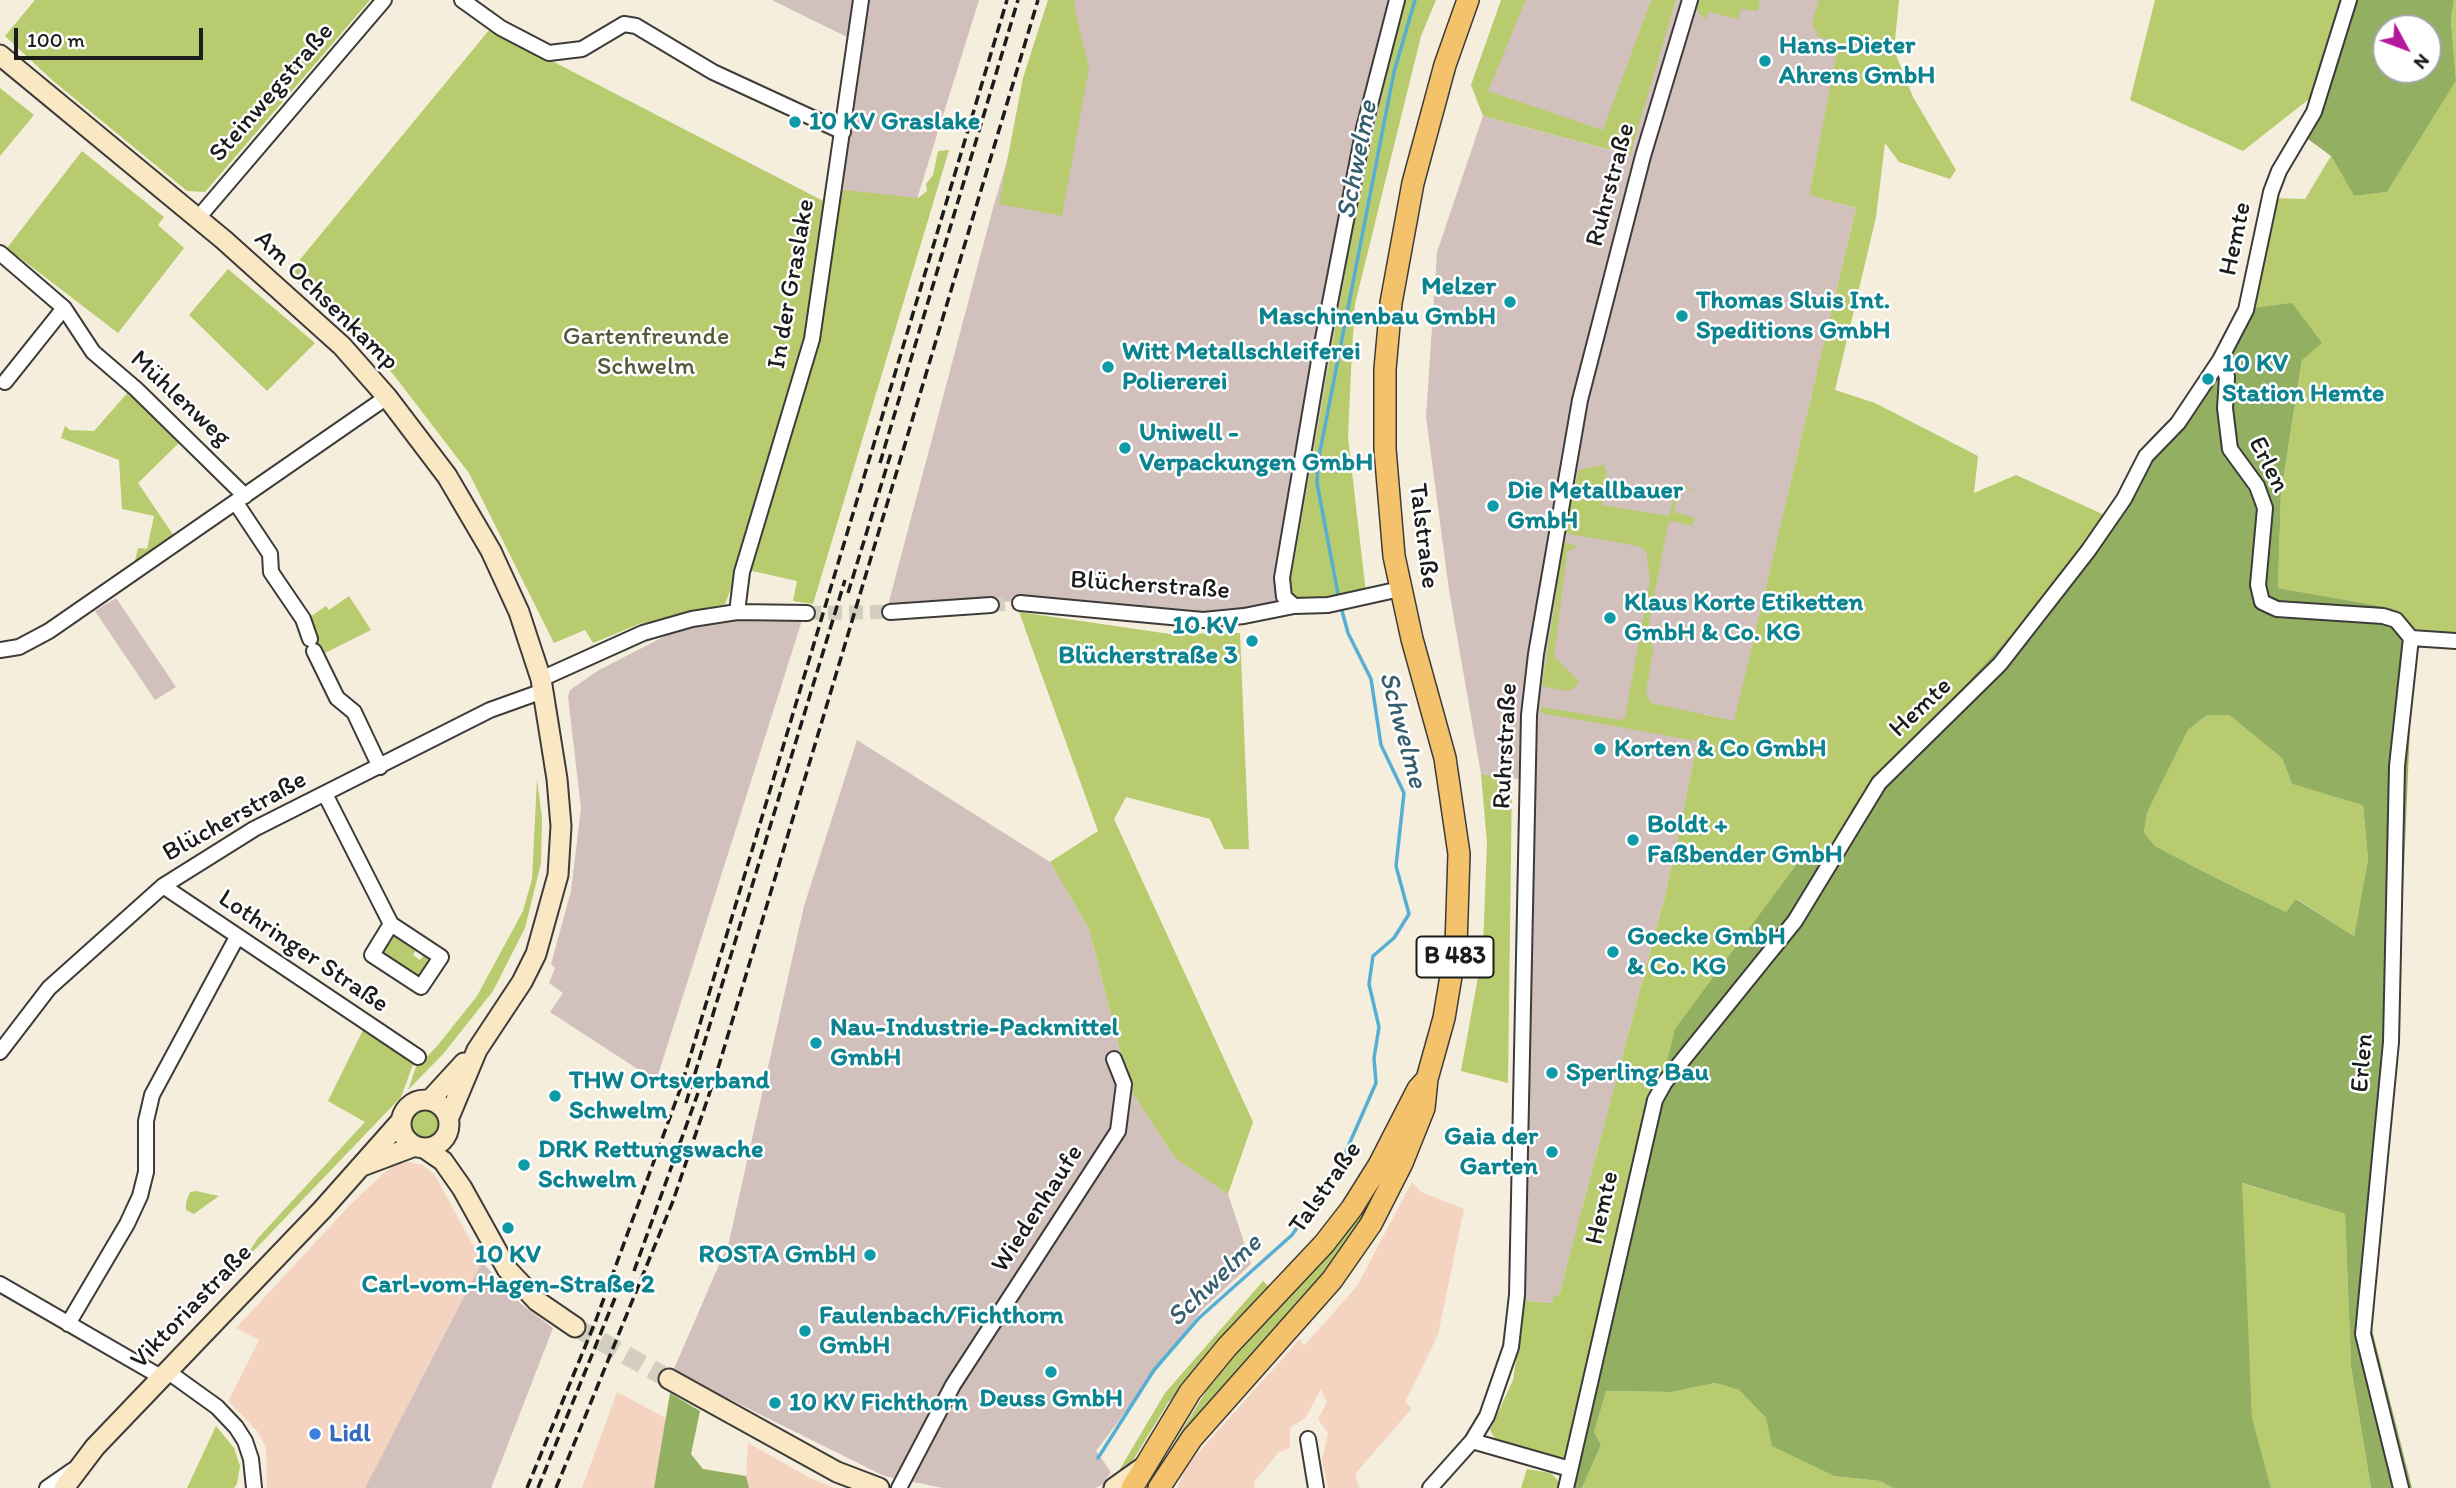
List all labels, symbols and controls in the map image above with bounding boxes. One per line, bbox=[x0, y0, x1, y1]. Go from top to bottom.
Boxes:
scale bar bbox=[18, 14, 206, 58]
north arrow bbox=[2372, 14, 2442, 84]
street label: Steinwegstraße bbox=[203, 17, 341, 169]
text: 100 m bbox=[27, 27, 85, 52]
place label: Hans-Dieter Ahrens GmbH bbox=[1779, 30, 1935, 92]
text: N bbox=[2409, 49, 2435, 74]
marker: Hans-Dieter Ahrens GmbH bbox=[1757, 53, 1773, 69]
water label: Schwelme bbox=[1330, 98, 1386, 222]
place label: 10 KV Graslake bbox=[809, 106, 980, 138]
marker: 10 KV Graslake bbox=[787, 114, 803, 130]
street label: Ruhrstraße bbox=[1580, 120, 1642, 250]
street label: In der Graslake bbox=[762, 197, 822, 371]
street label: Hemte bbox=[2213, 199, 2259, 279]
street label: Am Ochsenkamp bbox=[247, 224, 405, 378]
place label: Melzer Maschinenbau GmbH bbox=[1259, 271, 1496, 332]
place label: Thomas Sluis Int. Speditions GmbH bbox=[1696, 285, 1890, 346]
marker: Melzer Maschinenbau GmbH bbox=[1502, 294, 1518, 310]
marker: Thomas Sluis Int. Speditions GmbH bbox=[1674, 308, 1690, 324]
park label: Gartenfreunde Schwelm bbox=[563, 321, 729, 382]
place label: Witt Metallschleiferei Poliererei bbox=[1122, 336, 1361, 398]
street label: Mühlenweg bbox=[123, 344, 237, 454]
place label: 10 KV Station Hemte bbox=[2222, 348, 2384, 410]
marker: Witt Metallschleiferei Poliererei bbox=[1100, 359, 1116, 375]
marker: 10 KV Station Hemte bbox=[2200, 371, 2216, 387]
place label: Uniwell - Verpackungen GmbH bbox=[1139, 417, 1373, 478]
street label: Erlen bbox=[2241, 432, 2295, 498]
marker: Uniwell - Verpackungen GmbH bbox=[1117, 440, 1133, 456]
place label: Die Metallbauer GmbH bbox=[1507, 475, 1683, 536]
street label: Talstraße bbox=[1401, 482, 1445, 590]
marker: Die Metallbauer GmbH bbox=[1485, 498, 1501, 514]
street label: Blücherstraße bbox=[1069, 565, 1231, 607]
place label: Klaus Korte Etiketten GmbH & Co. KG bbox=[1624, 587, 1863, 648]
place label: 10 KV Blücherstraße 3 bbox=[1058, 610, 1238, 672]
marker: Klaus Korte Etiketten GmbH & Co. KG bbox=[1602, 610, 1618, 626]
marker: 10 KV Blücherstraße 3 bbox=[1244, 633, 1260, 649]
water label: Schwelme bbox=[1370, 668, 1434, 792]
street label: Hemte bbox=[1883, 671, 1959, 745]
street label: Ruhrstraße bbox=[1487, 682, 1525, 810]
place label: Korten & Co GmbH bbox=[1614, 733, 1827, 765]
marker: Korten & Co GmbH bbox=[1592, 741, 1608, 757]
street label: Blücherstraße bbox=[158, 765, 312, 869]
place label: Boldt + Faßbender GmbH bbox=[1647, 809, 1843, 870]
marker: Boldt + Faßbender GmbH bbox=[1625, 832, 1641, 848]
street label: Lothringer Straße bbox=[212, 883, 394, 1021]
place label: Goecke GmbH & Co. KG bbox=[1627, 921, 1786, 982]
road number: B 483 bbox=[1416, 937, 1494, 978]
marker: Goecke GmbH & Co. KG bbox=[1605, 944, 1621, 960]
place label: Nau-Industrie-Packmittel GmbH bbox=[830, 1012, 1119, 1074]
street label: Erlen bbox=[2345, 1032, 2381, 1094]
marker: Nau-Industrie-Packmittel GmbH bbox=[808, 1035, 824, 1051]
place label: Sperling Bau bbox=[1566, 1057, 1709, 1089]
place label: THW Ortsverband Schwelm bbox=[569, 1065, 769, 1126]
marker: Sperling Bau bbox=[1544, 1065, 1560, 1081]
marker: THW Ortsverband Schwelm bbox=[547, 1088, 563, 1104]
place label: Gaia der Garten bbox=[1444, 1121, 1538, 1182]
place label: DRK Rettungswache Schwelm bbox=[538, 1134, 763, 1196]
street label: Talstraße bbox=[1283, 1136, 1369, 1240]
street label: Wiedenhaufe bbox=[985, 1139, 1091, 1279]
marker: Gaia der Garten bbox=[1544, 1144, 1560, 1160]
marker: DRK Rettungswache Schwelm bbox=[516, 1157, 532, 1173]
street label: Hemte bbox=[1579, 1168, 1627, 1248]
marker: 10 KV Carl-vom-Hagen-Straße 2 bbox=[500, 1220, 516, 1236]
water label: Schwelme bbox=[1160, 1227, 1270, 1335]
street label: Viktoriastraße bbox=[125, 1238, 259, 1376]
place label: 10 KV Carl-vom-Hagen-Straße 2 bbox=[361, 1239, 655, 1300]
place label: ROSTA GmbH bbox=[698, 1239, 856, 1271]
marker: ROSTA GmbH bbox=[862, 1247, 878, 1263]
place label: Faulenbach/Fichthorn GmbH bbox=[819, 1300, 1064, 1362]
marker: Faulenbach/Fichthorn GmbH bbox=[797, 1323, 813, 1339]
marker: Deuss GmbH bbox=[1043, 1364, 1059, 1380]
place label: Deuss GmbH bbox=[979, 1383, 1123, 1415]
place label: 10 KV Fichthorn bbox=[789, 1387, 968, 1419]
marker: 10 KV Fichthorn bbox=[767, 1395, 783, 1411]
place label: Lidl bbox=[329, 1418, 370, 1450]
marker: Lidl bbox=[307, 1426, 323, 1442]

